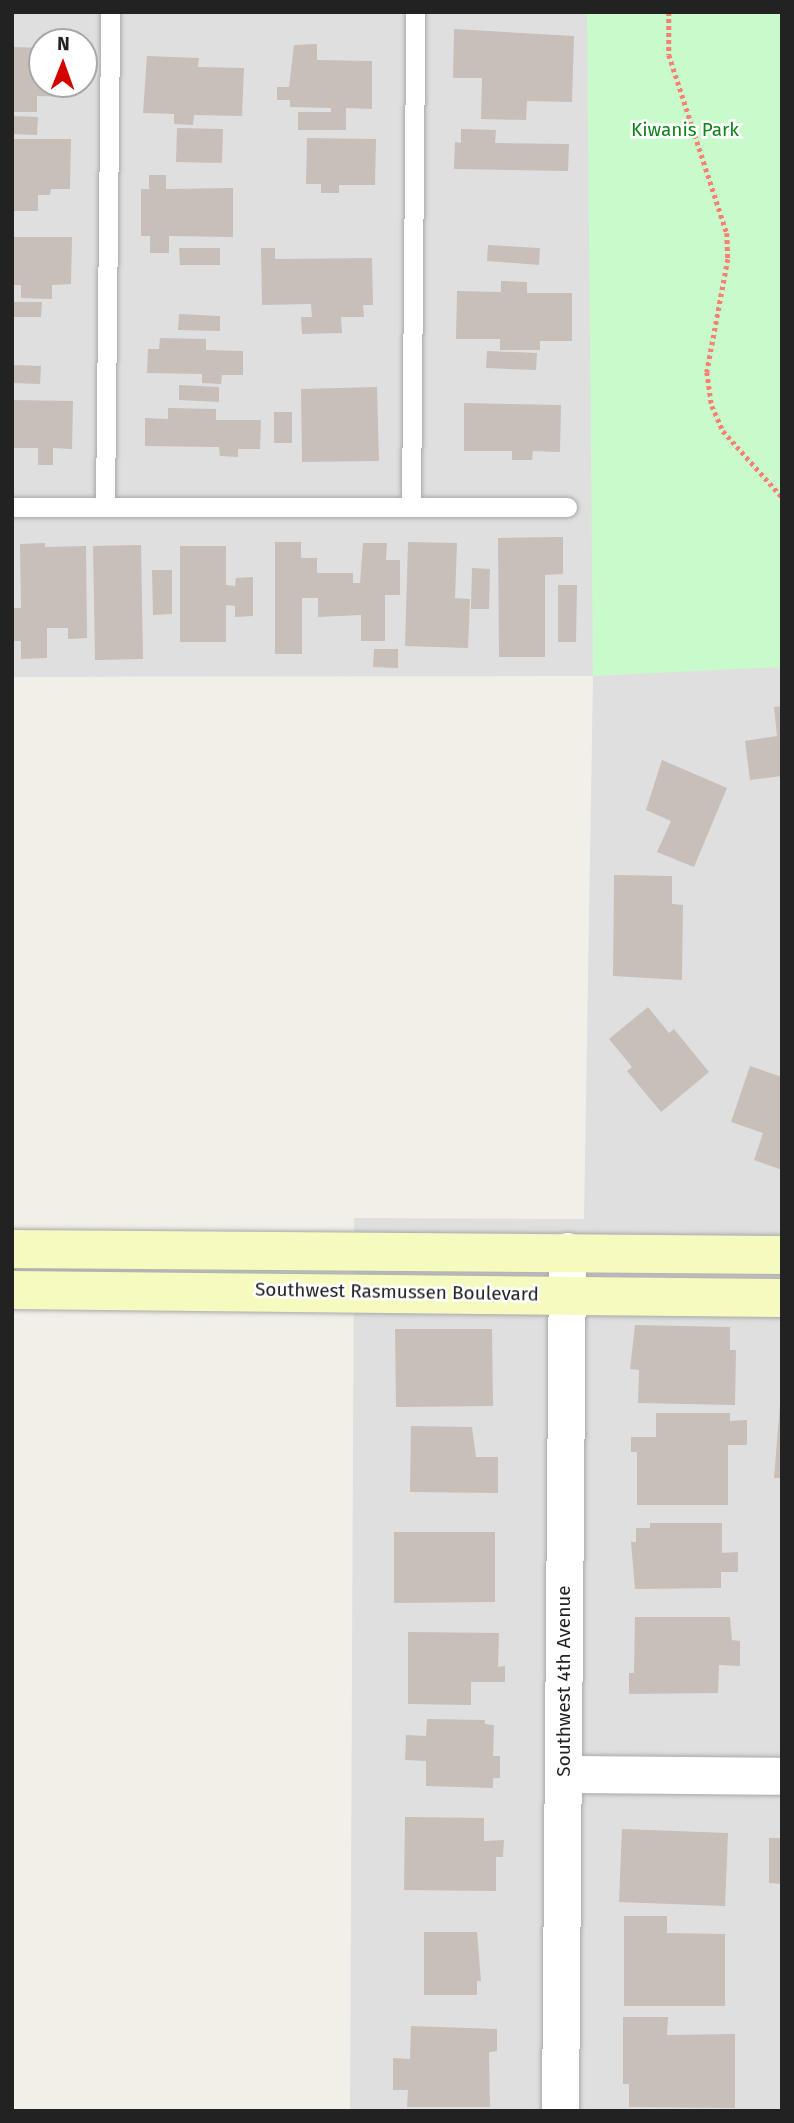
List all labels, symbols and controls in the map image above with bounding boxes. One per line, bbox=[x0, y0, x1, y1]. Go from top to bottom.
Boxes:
north arrow bbox=[28, 28, 98, 98]
text: N bbox=[57, 32, 70, 55]
park label: Kiwanis Park bbox=[631, 119, 739, 141]
street label: Southwest Rasmussen Boulevard bbox=[255, 1278, 539, 1306]
street label: Southwest 4th Avenue bbox=[553, 1585, 575, 1777]

